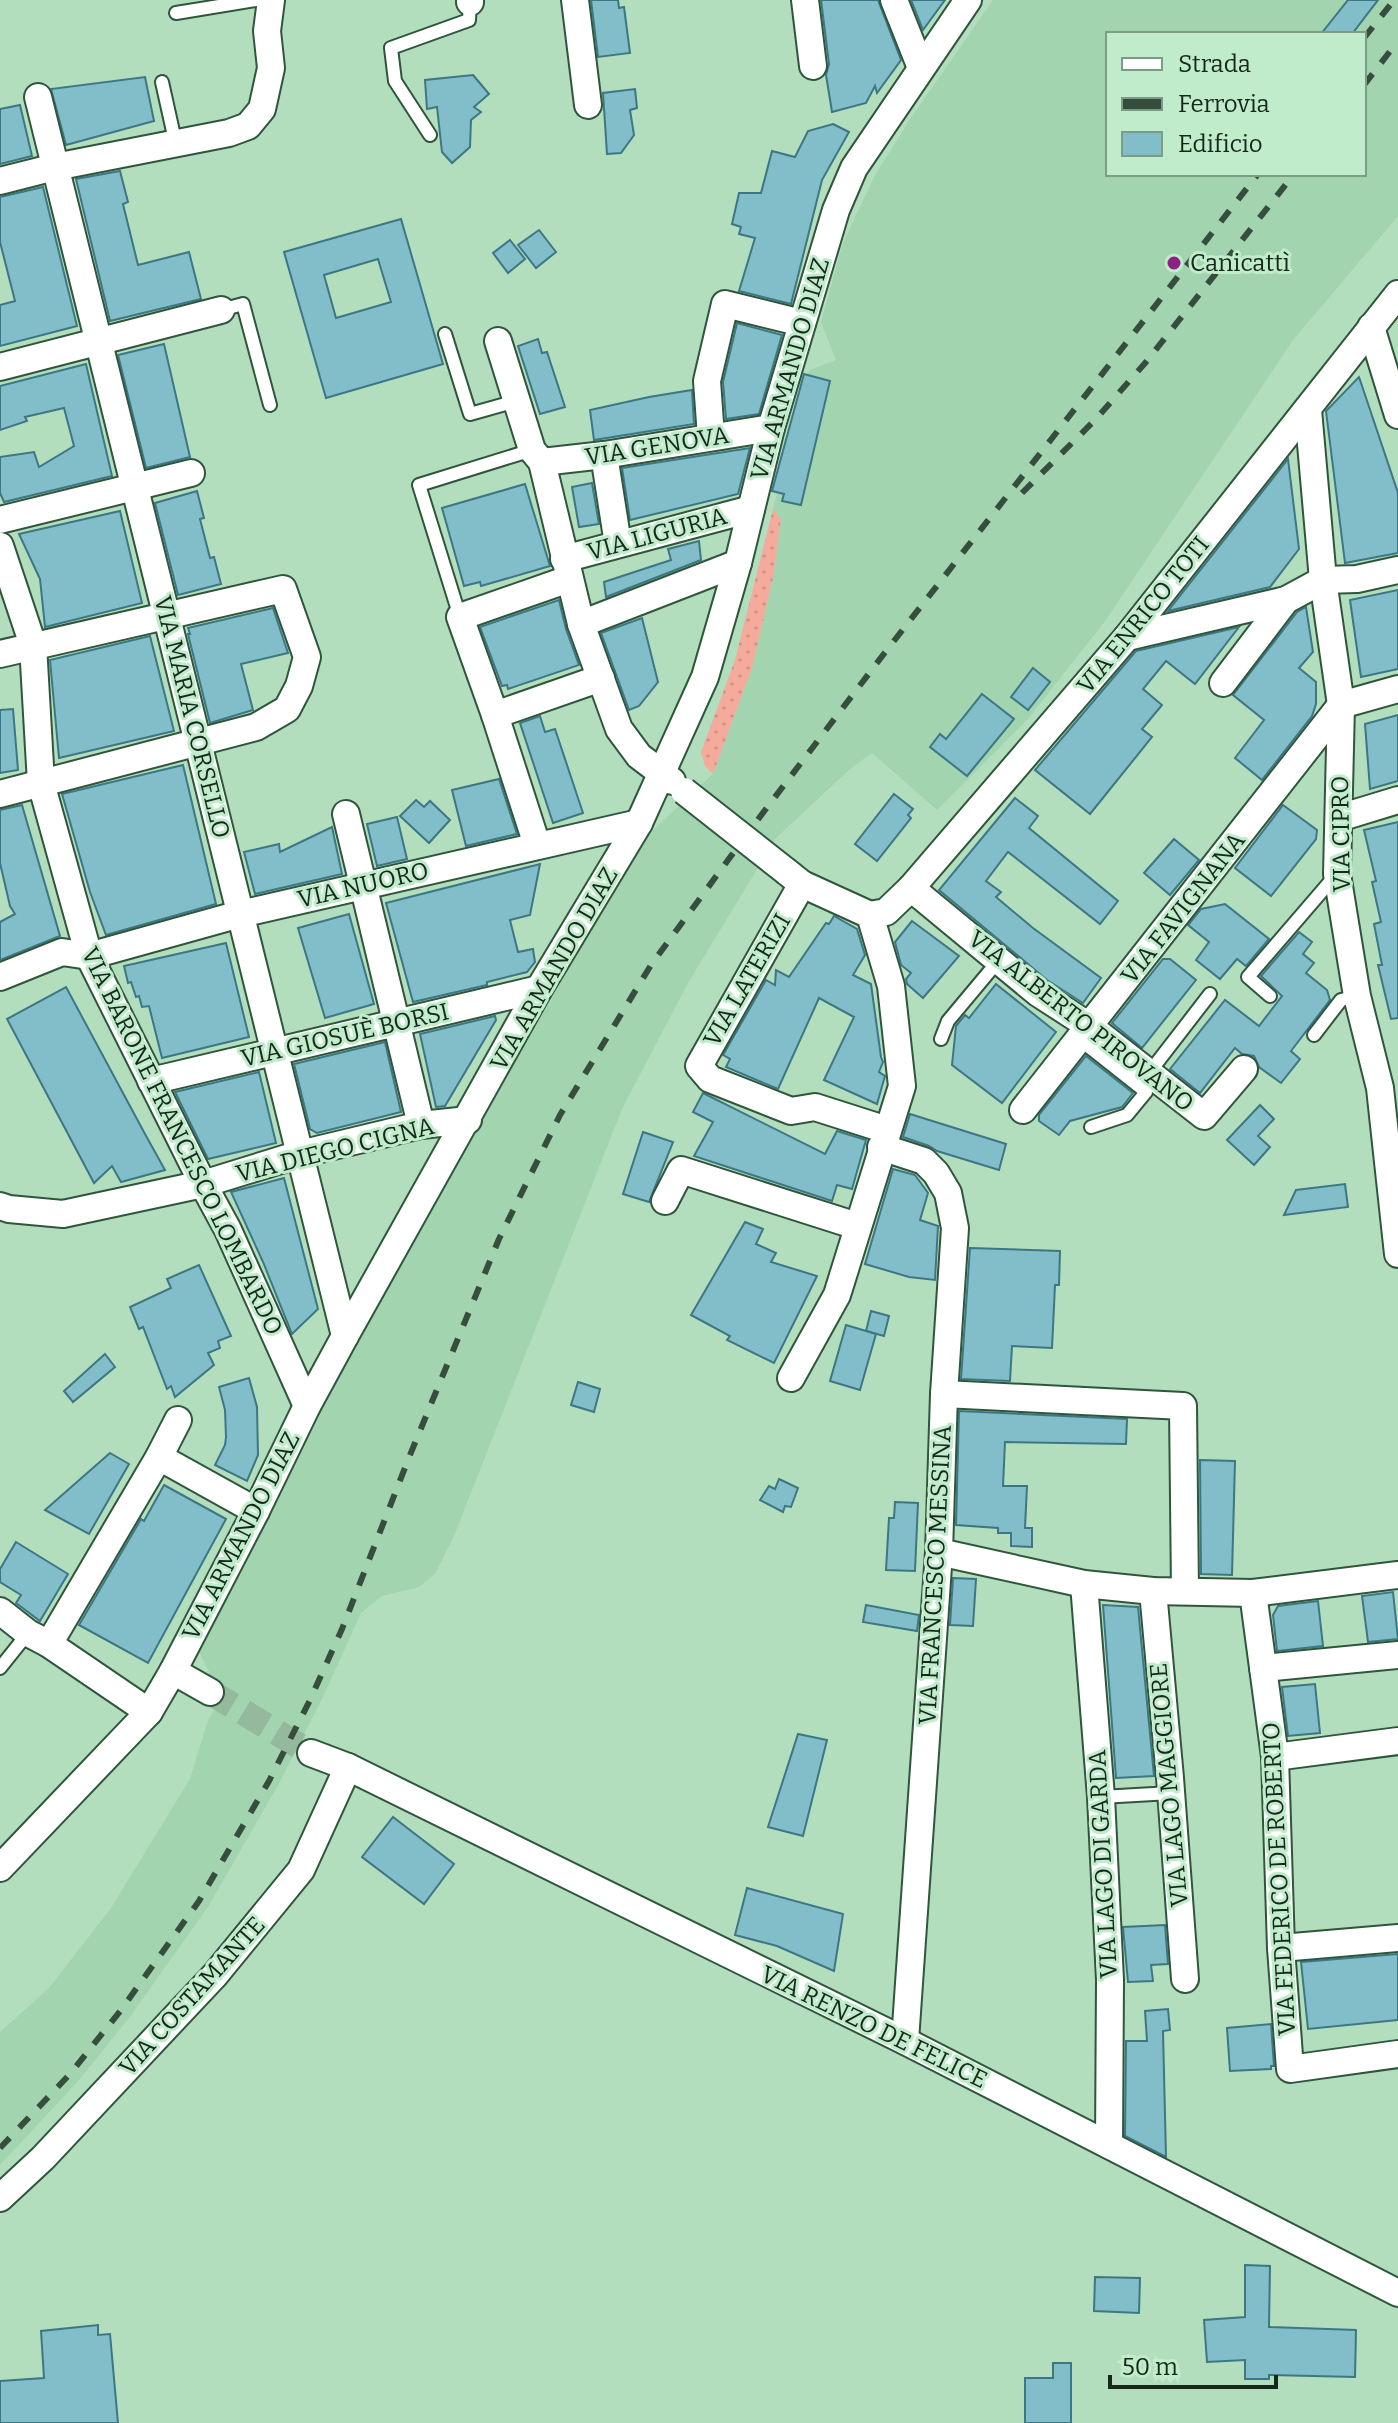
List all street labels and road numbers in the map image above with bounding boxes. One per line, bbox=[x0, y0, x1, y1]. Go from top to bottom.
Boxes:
street label: VIA ARMANDO DIAZ bbox=[745, 255, 835, 483]
street label: VIA GENOVA bbox=[583, 421, 731, 471]
street label: VIA LIGURIA bbox=[584, 502, 730, 566]
street label: VIA ENRICO TOTI bbox=[1071, 531, 1215, 699]
street label: VIA MARIA CORSELLO bbox=[148, 593, 236, 841]
street label: VIA CIPRO bbox=[1326, 776, 1356, 892]
street label: VIA FAVIGNANA bbox=[1115, 827, 1251, 989]
street label: VIA NUORO bbox=[295, 856, 431, 914]
street label: VIA ARMANDO DIAZ bbox=[484, 862, 624, 1076]
street label: VIA LATERIZI bbox=[698, 909, 796, 1051]
street label: VIA ALBERTO PIROVANO bbox=[963, 924, 1199, 1118]
street label: VIA BARONE FRANCESCO LOMBARDO bbox=[76, 943, 288, 1339]
street label: VIA GIOSUÈ BORSI bbox=[238, 996, 452, 1073]
street label: VIA DIEGO CIGNA bbox=[233, 1112, 437, 1188]
street label: VIA FRANCESCO MESSINA bbox=[913, 1424, 957, 1726]
street label: VIA ARMANDO DIAZ bbox=[176, 1427, 306, 1645]
street label: VIA LAGO MAGGIORE bbox=[1144, 1662, 1194, 1908]
street label: VIA FEDERICO DE ROBERTO bbox=[1257, 1722, 1301, 2036]
street label: VIA LAGO DI GARDA bbox=[1083, 1749, 1123, 1979]
street label: VIA COSTAMANTE bbox=[113, 1911, 271, 2081]
street label: VIA RENZO DE FELICE bbox=[756, 1960, 992, 2094]

